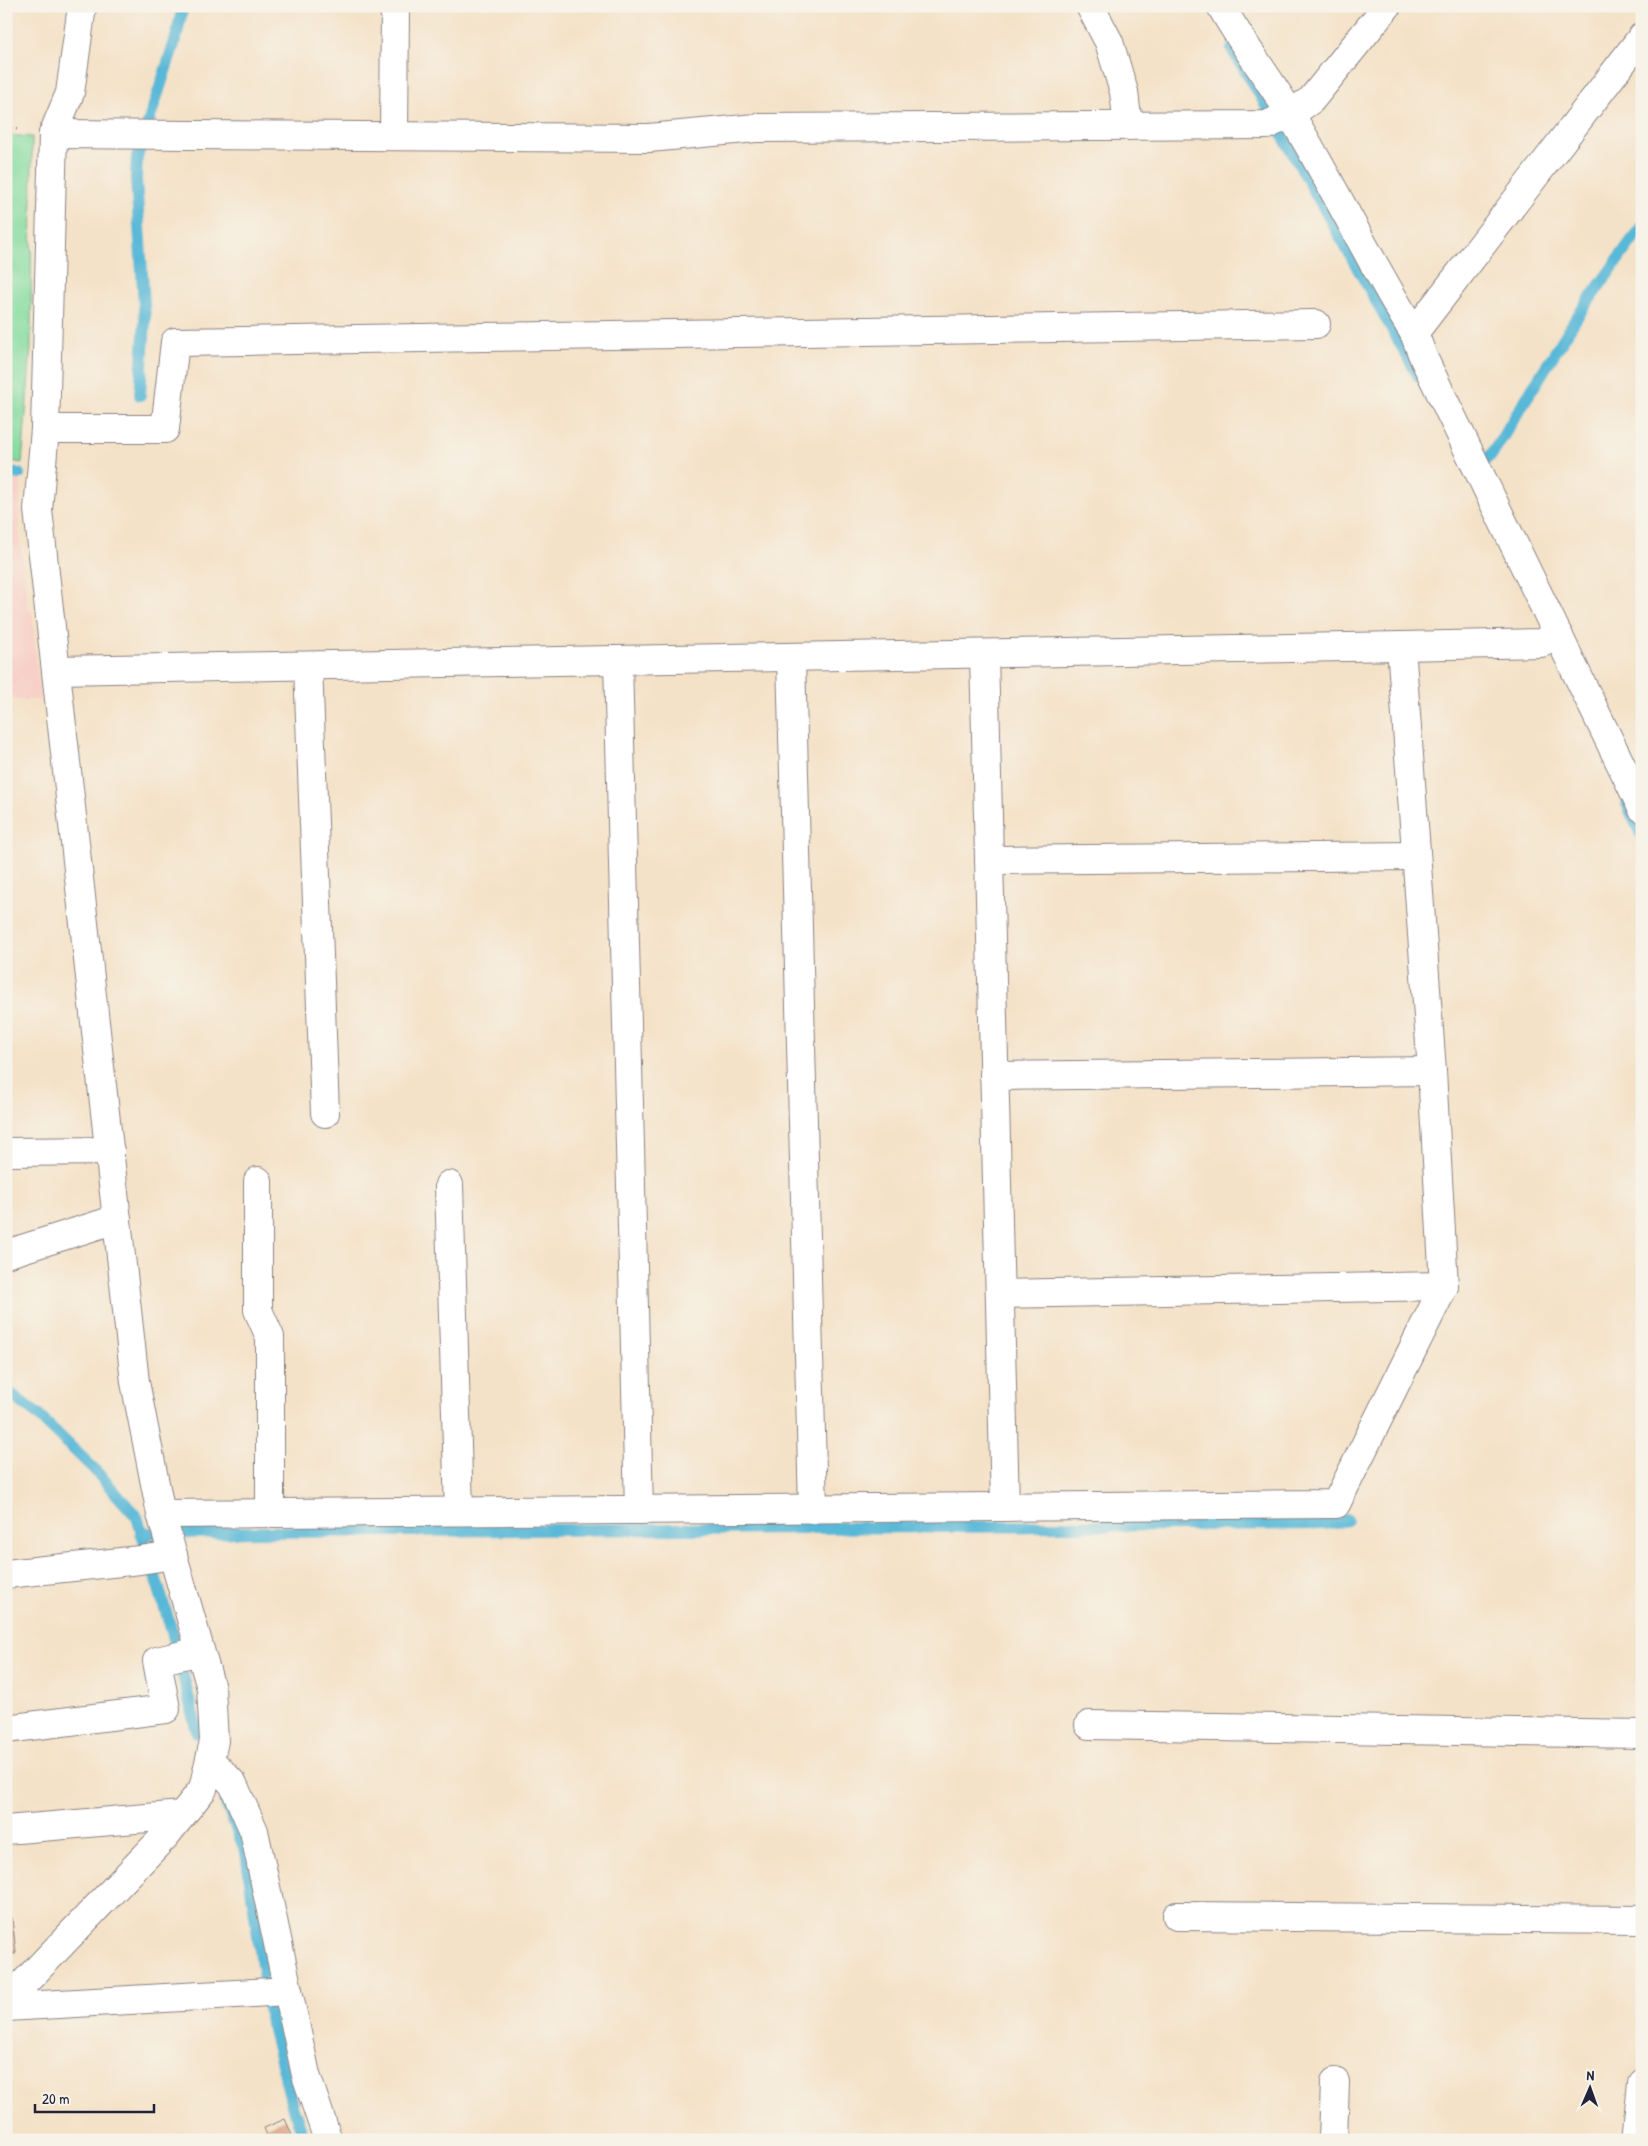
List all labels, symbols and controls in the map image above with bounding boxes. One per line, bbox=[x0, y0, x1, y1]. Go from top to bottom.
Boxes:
north arrow bbox=[1566, 2064, 1616, 2114]
text: N bbox=[1586, 2065, 1595, 2084]
scale bar bbox=[35, 2081, 154, 2113]
text: 20 m bbox=[42, 2088, 69, 2109]

